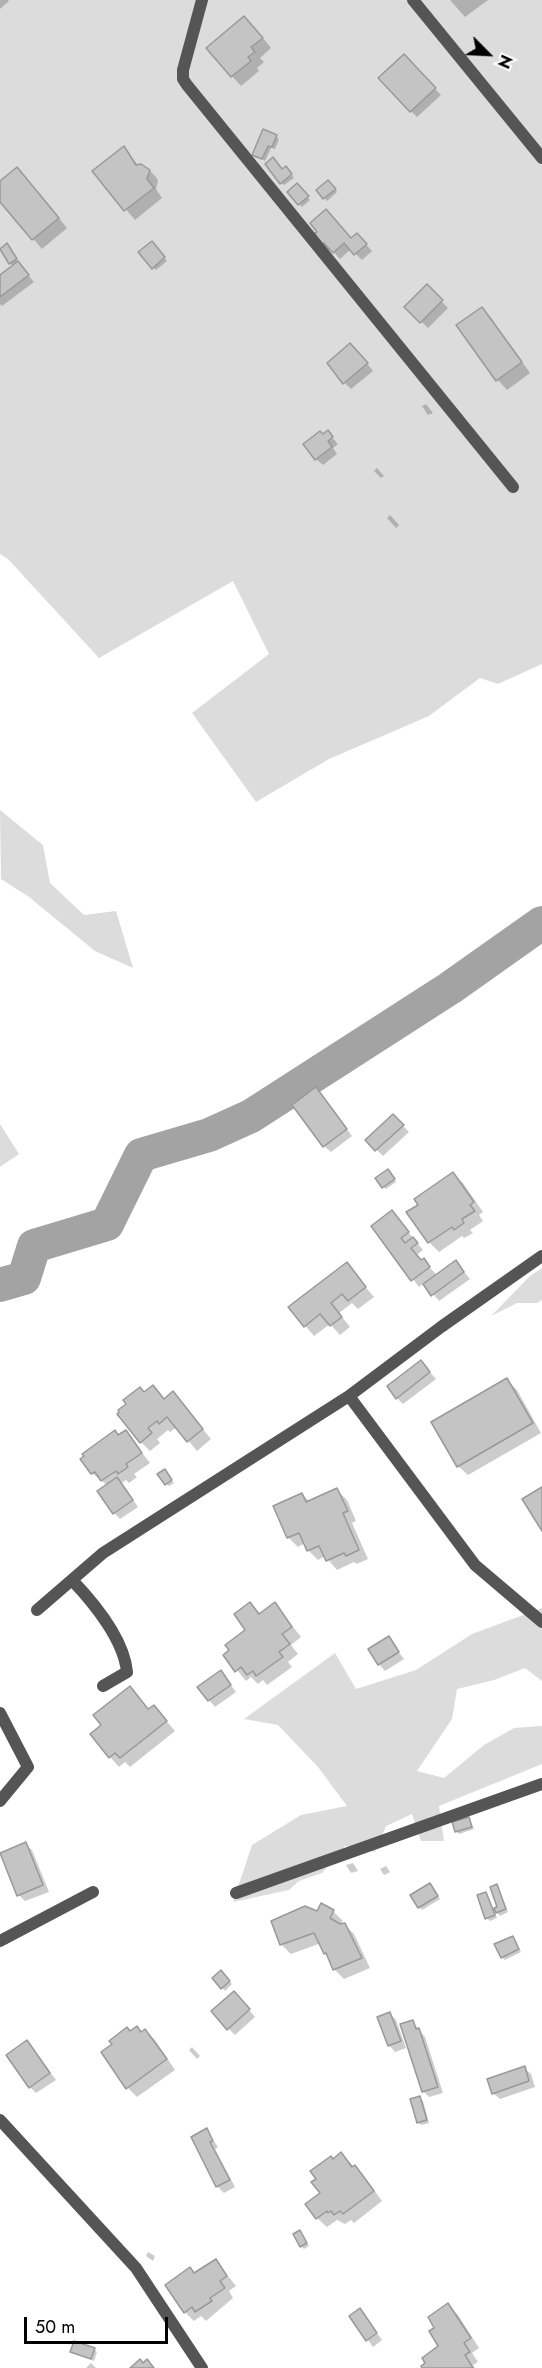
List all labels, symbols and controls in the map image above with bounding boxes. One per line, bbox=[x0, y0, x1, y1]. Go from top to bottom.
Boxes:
north arrow bbox=[458, 24, 518, 84]
text: N bbox=[492, 51, 518, 72]
scale bar bbox=[27, 2305, 171, 2343]
text: 50 m bbox=[35, 2314, 75, 2340]

